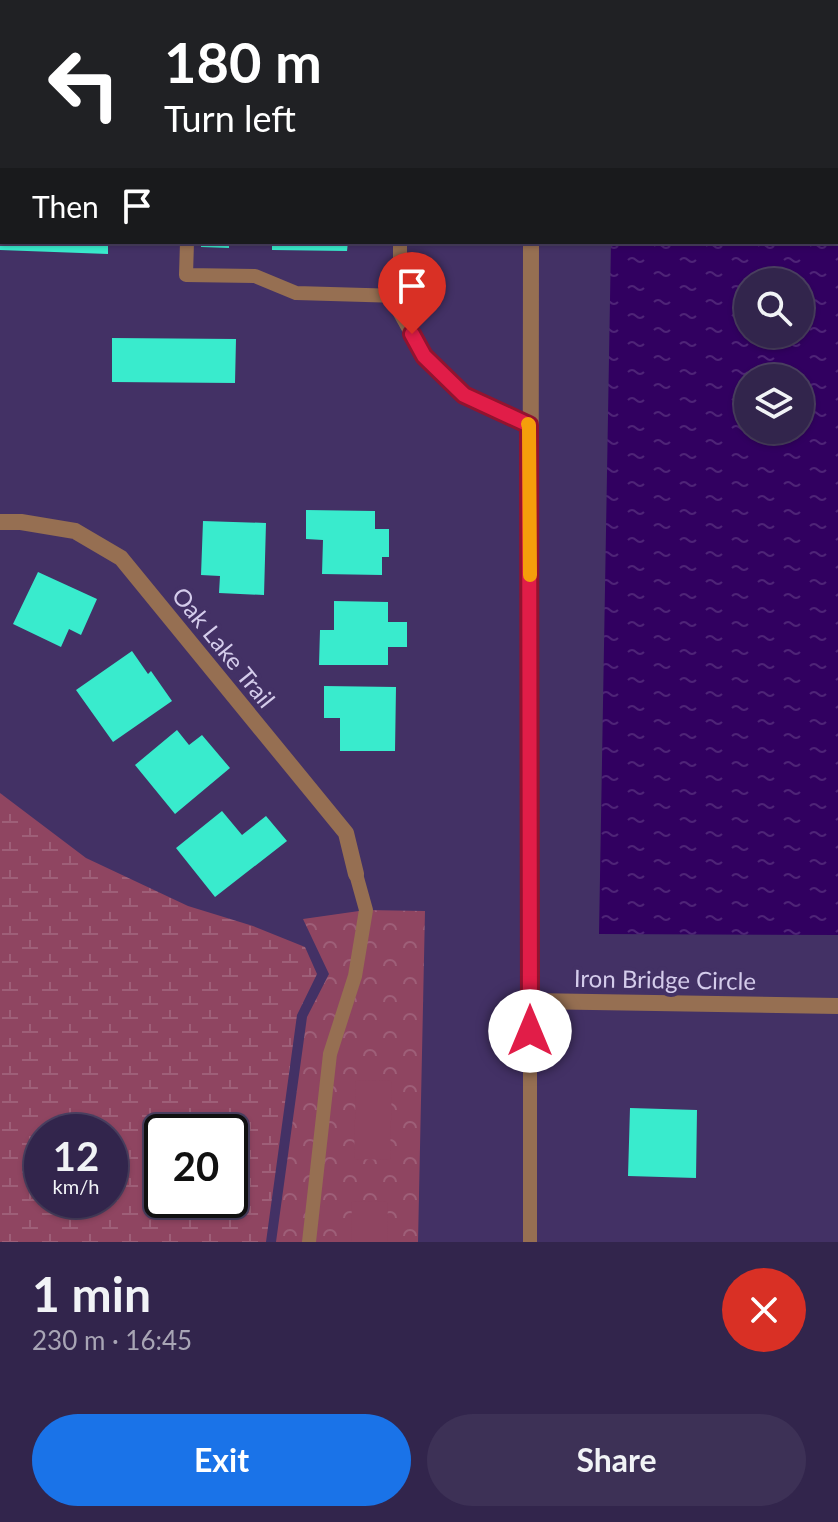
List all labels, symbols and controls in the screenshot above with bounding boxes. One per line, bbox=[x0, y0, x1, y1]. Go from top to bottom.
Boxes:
text: 180 m bbox=[164, 28, 322, 95]
icon: left bbox=[32, 32, 136, 136]
text: Turn left bbox=[164, 96, 296, 140]
icon: arrive bbox=[115, 184, 159, 228]
text: Then bbox=[32, 188, 99, 224]
pin bbox=[378, 252, 446, 334]
icon: arrive bbox=[390, 264, 434, 308]
map controls bbox=[734, 268, 814, 444]
button: search bbox=[734, 268, 814, 348]
button: layers bbox=[734, 364, 814, 444]
street label: Oak Lake Trail bbox=[167, 581, 281, 713]
street label: Iron Bridge Circle bbox=[574, 963, 756, 995]
position arrow bbox=[488, 989, 572, 1073]
speed limit sign: 20 bbox=[144, 1114, 248, 1218]
text: 12 bbox=[53, 1132, 99, 1180]
text: km/h bbox=[53, 1174, 99, 1198]
text: 1 min bbox=[32, 1265, 151, 1322]
button: close bbox=[722, 1268, 806, 1352]
text: 230 m · 16:45 bbox=[32, 1324, 192, 1356]
button: Exit bbox=[32, 1414, 411, 1506]
button: Share bbox=[427, 1414, 806, 1506]

